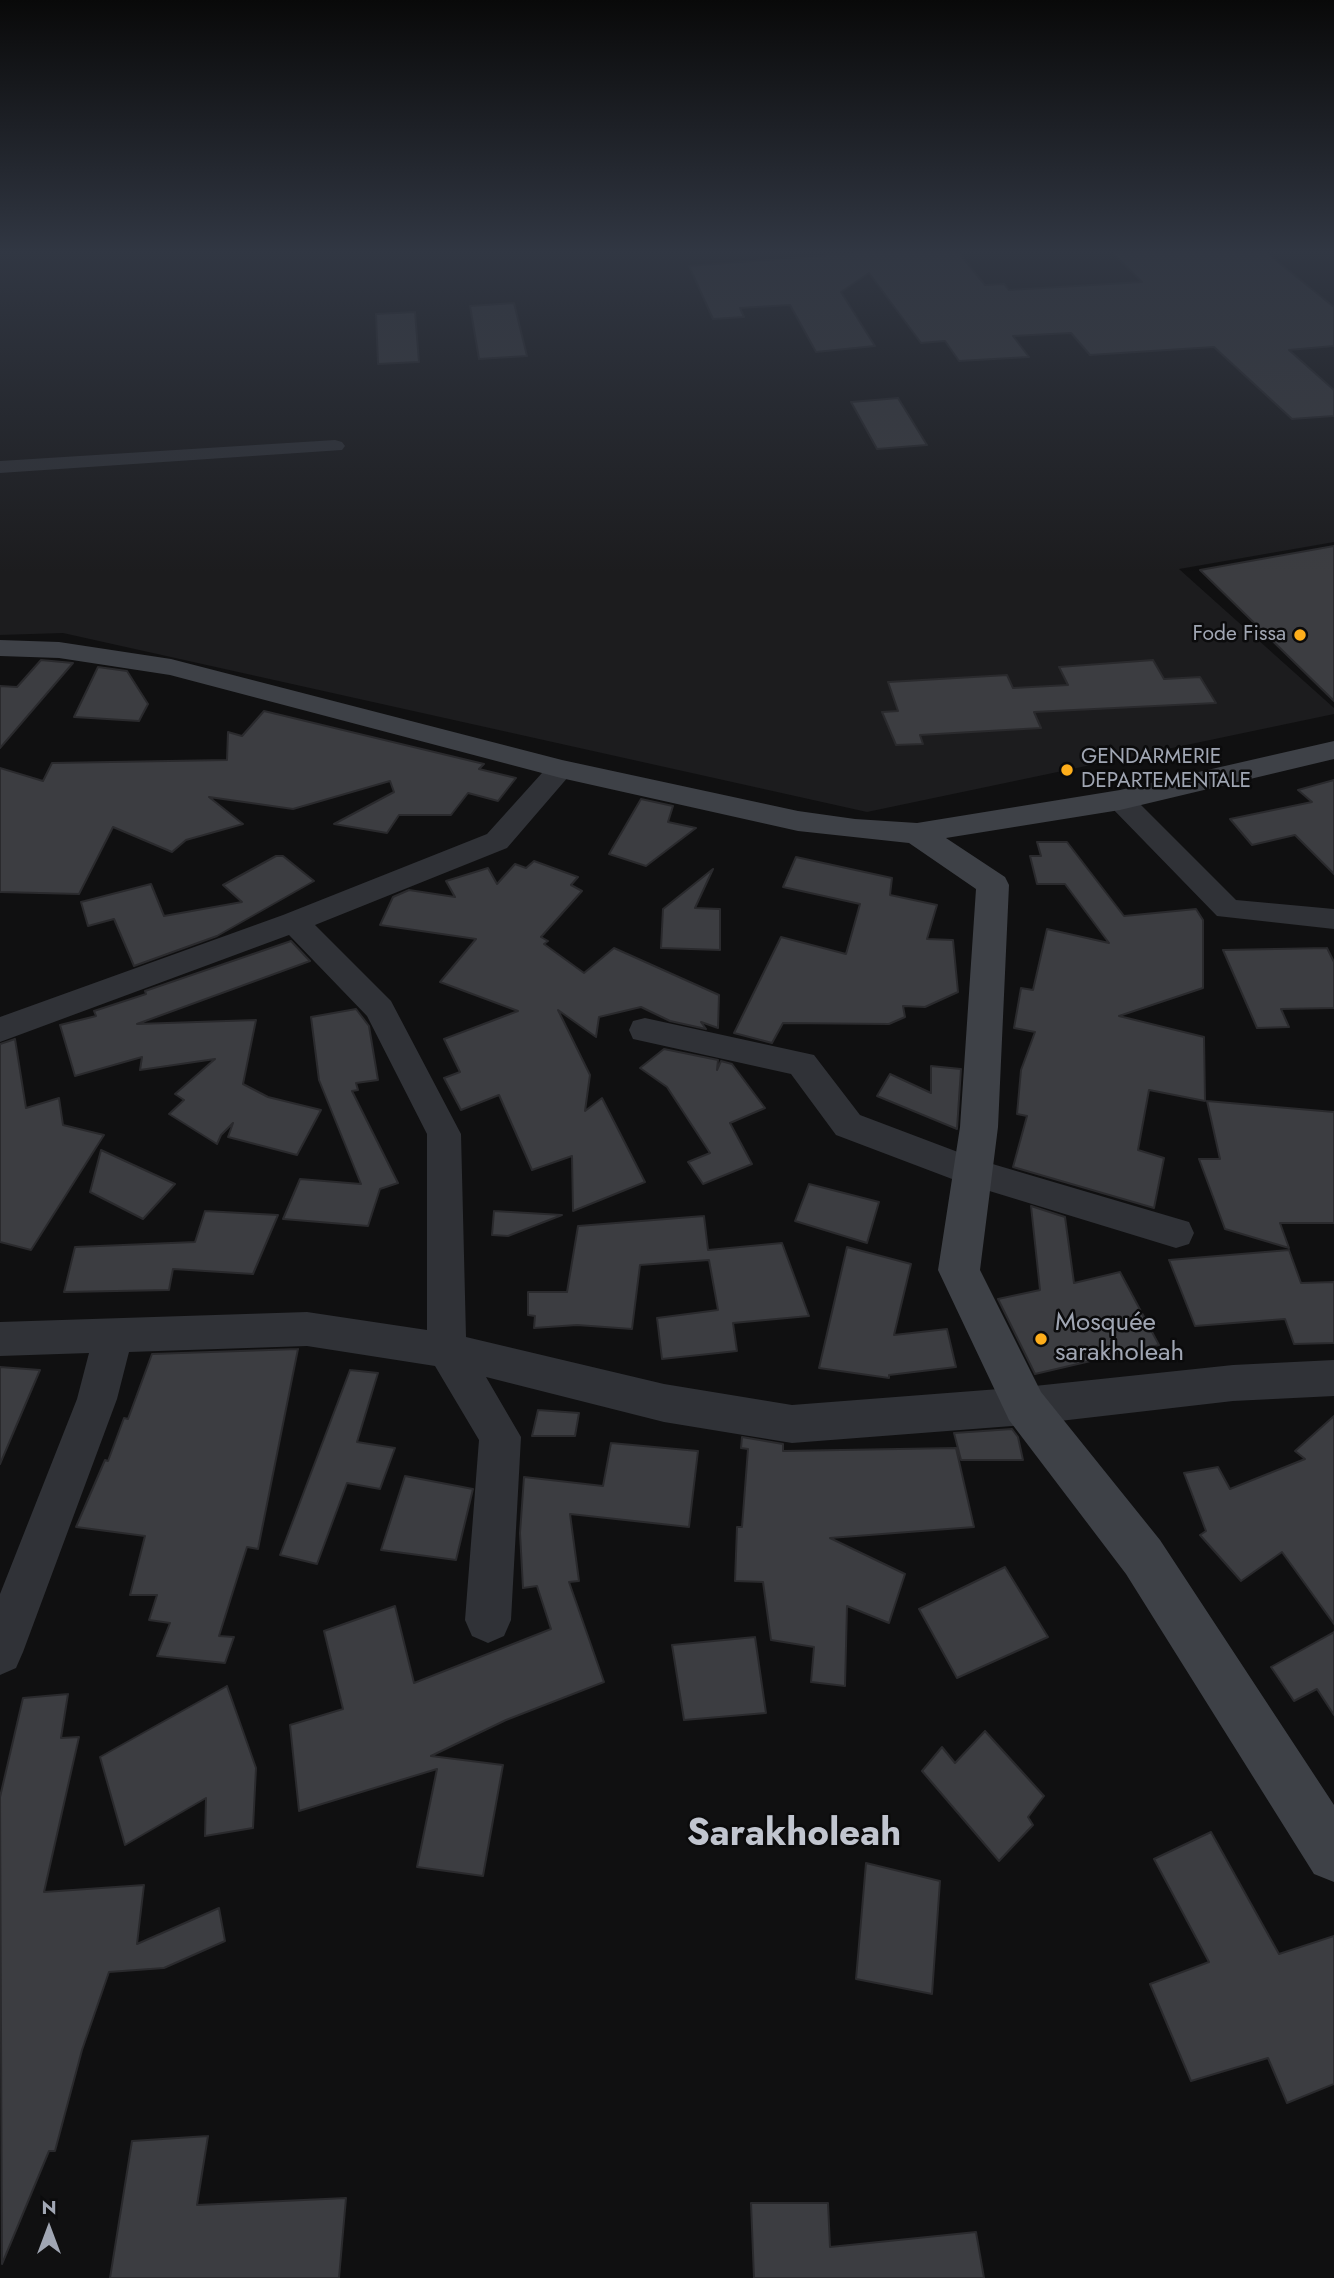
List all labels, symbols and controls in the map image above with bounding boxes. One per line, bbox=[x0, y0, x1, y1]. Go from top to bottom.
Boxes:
place label: Fode Fissa bbox=[1193, 622, 1286, 648]
marker: Fode Fissa bbox=[1292, 627, 1308, 643]
place label: GENDARMERIE DEPARTEMENTALE bbox=[1081, 745, 1251, 795]
marker: GENDARMERIE DEPARTEMENTALE bbox=[1059, 762, 1075, 778]
place label: Mosquée sarakholeah bbox=[1055, 1308, 1184, 1370]
marker: Mosquée sarakholeah bbox=[1033, 1331, 1049, 1347]
district label: Sarakholeah bbox=[687, 1814, 901, 1858]
north arrow bbox=[14, 2194, 84, 2264]
text: N bbox=[41, 2194, 57, 2221]

